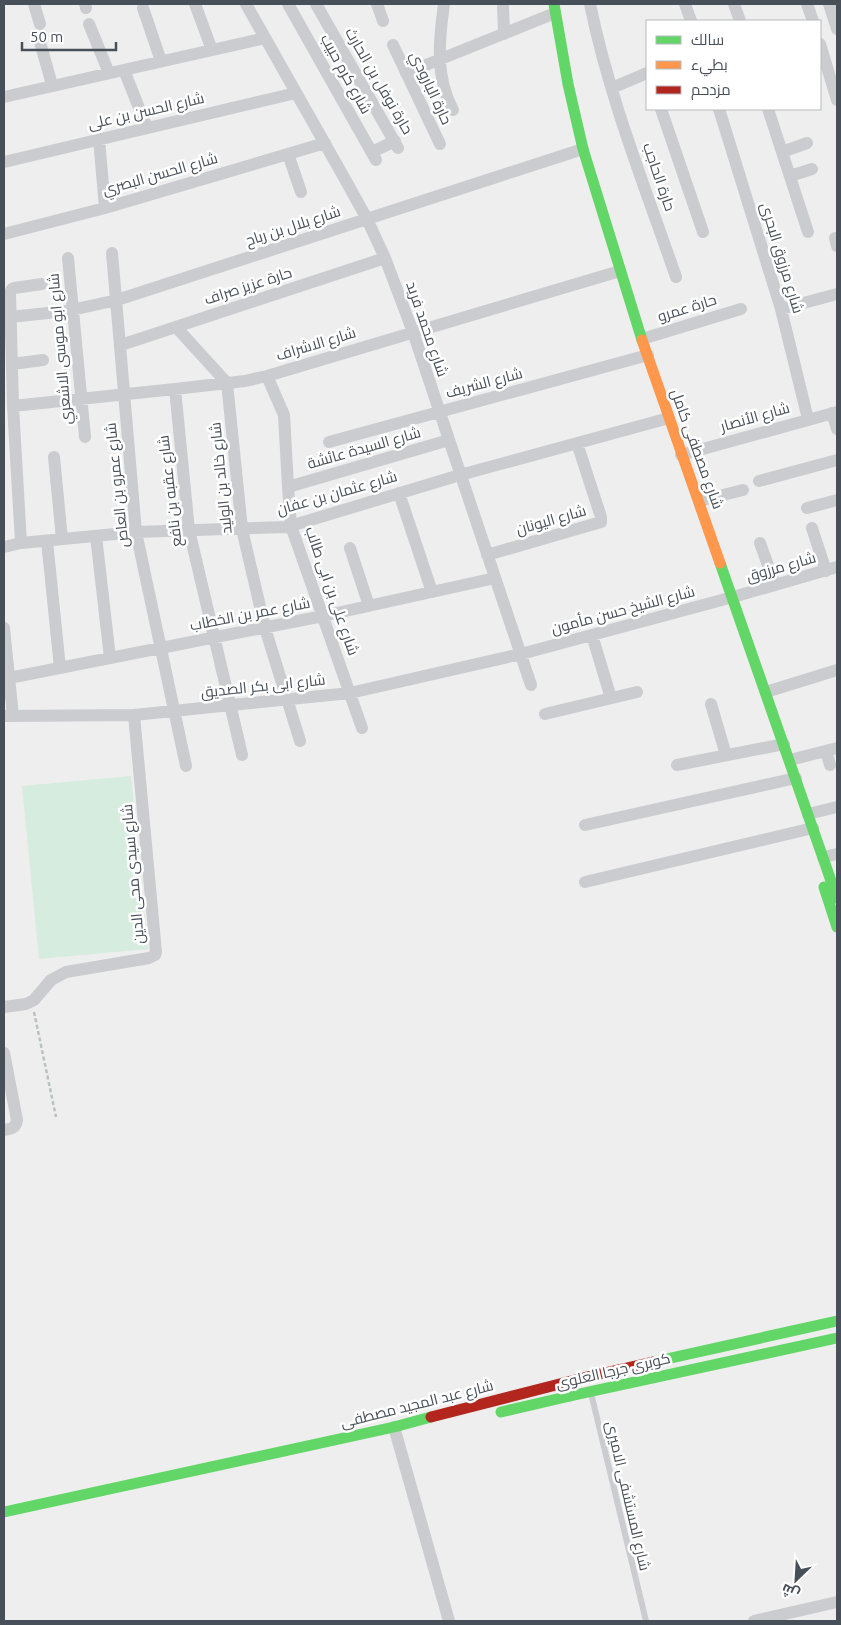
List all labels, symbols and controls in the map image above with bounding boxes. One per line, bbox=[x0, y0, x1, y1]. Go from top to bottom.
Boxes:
scale bar bbox=[22, 20, 116, 52]
legend bbox=[646, 20, 821, 110]
street label: حارة نوفل بن الحارث bbox=[340, 25, 417, 138]
text: 50 m bbox=[30, 28, 63, 45]
street label: شارع كرم حبيب bbox=[315, 31, 375, 118]
text: سالك bbox=[691, 31, 724, 48]
street label: حارة البارودي bbox=[403, 49, 456, 129]
text: بطيء bbox=[691, 56, 728, 77]
text: مزدحم bbox=[691, 81, 731, 100]
street label: شارع الحسن بن على bbox=[86, 89, 206, 135]
street label: حارة الحاجب bbox=[639, 140, 679, 214]
street label: شارع الحسن البصري bbox=[100, 149, 221, 202]
street label: شارع مرزوق البحرى bbox=[755, 201, 807, 316]
street label: شارع بلال بن رباح bbox=[243, 202, 343, 252]
street label: حارة عزيز صراف bbox=[202, 263, 294, 309]
street label: شارع ابو موسى الاشعري bbox=[44, 272, 79, 426]
street label: شارع محمد فريد bbox=[400, 279, 452, 380]
street label: حارة عمرو bbox=[655, 291, 719, 325]
street label: شارع الاشراف bbox=[274, 323, 359, 367]
street label: شارع الشريف bbox=[444, 364, 525, 404]
street label: شارع مصطفى كامل bbox=[665, 387, 727, 512]
street label: شارع الأنصار bbox=[717, 399, 792, 438]
street label: شارع عمرو بن العاص bbox=[101, 421, 135, 548]
street label: شارع خالد بن الوليد bbox=[206, 421, 238, 535]
street label: شارع السيدة عائشة bbox=[305, 423, 423, 475]
street label: شارع عقبه بن نافع bbox=[154, 434, 188, 548]
street label: شارع عثمان بن عفان bbox=[275, 467, 400, 521]
street label: شارع اليونان bbox=[514, 501, 589, 541]
street label: شارع على بن ابى طالب bbox=[300, 524, 363, 658]
street label: شارع مرزوق bbox=[744, 548, 818, 587]
street label: شارع الشيخ حسن مأمون bbox=[549, 581, 697, 640]
street label: شارع عمر بن الخطاب bbox=[188, 594, 312, 636]
street label: شارع ابى بكر الصديق bbox=[200, 670, 327, 703]
street label: شارع سيدى محى الدين bbox=[118, 803, 150, 945]
street label: كوبرى جرجا العلوى bbox=[554, 1349, 672, 1394]
street label: شارع عبد المجيد مصطفى bbox=[339, 1376, 496, 1434]
street label: شارع المستشفى الاميرى bbox=[600, 1419, 654, 1573]
north arrow bbox=[771, 1555, 821, 1605]
text: ش bbox=[779, 1580, 802, 1603]

